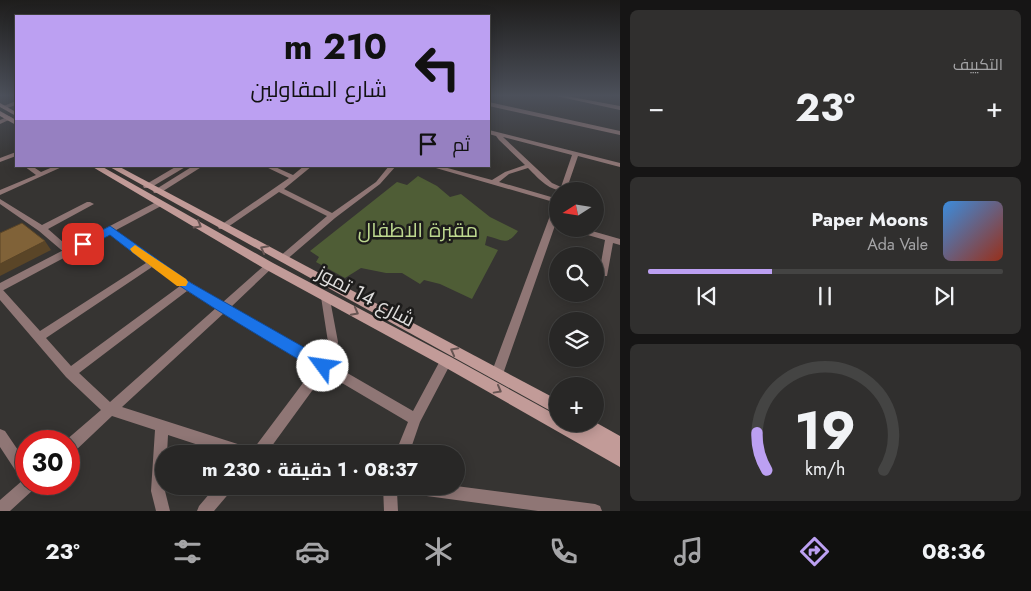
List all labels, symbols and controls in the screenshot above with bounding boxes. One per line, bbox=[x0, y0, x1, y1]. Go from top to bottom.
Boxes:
text: 210 m bbox=[284, 22, 387, 72]
icon: left bbox=[405, 35, 470, 100]
text: التكييف bbox=[953, 53, 1003, 76]
text: شارع المقاولين bbox=[251, 73, 387, 105]
text: 23° bbox=[795, 80, 855, 135]
text: − bbox=[648, 87, 665, 128]
text: + bbox=[986, 87, 1003, 128]
icon: arrive bbox=[414, 130, 442, 158]
text: ثم bbox=[452, 131, 470, 158]
north arrow bbox=[549, 182, 604, 238]
map controls bbox=[549, 182, 604, 432]
text: Paper Moons bbox=[811, 206, 928, 233]
park label: مقبرة الاطفال bbox=[358, 216, 478, 245]
one-way arrow bbox=[192, 219, 201, 229]
pin bbox=[62, 223, 104, 265]
icon: arrive bbox=[69, 230, 97, 258]
text: Ada Vale bbox=[867, 233, 928, 256]
one-way arrow bbox=[260, 245, 269, 255]
button: search bbox=[549, 247, 604, 302]
street label: شارع 14 تموز bbox=[311, 258, 420, 334]
icon: previous bbox=[693, 282, 721, 310]
icon: pause bbox=[811, 282, 839, 310]
icon: next bbox=[930, 282, 958, 310]
one-way arrow bbox=[350, 306, 359, 316]
button: layers bbox=[549, 312, 604, 367]
position arrow bbox=[296, 339, 348, 391]
one-way arrow bbox=[450, 347, 459, 357]
button: + bbox=[549, 377, 604, 432]
one-way arrow bbox=[492, 384, 501, 394]
text: 19 bbox=[795, 393, 856, 469]
speed limit sign: 30 bbox=[15, 430, 80, 495]
text: 08:37 · 1 دقيقة · 230 m bbox=[202, 456, 418, 483]
text: km/h bbox=[805, 456, 846, 482]
icon: filters bbox=[170, 534, 205, 569]
icon: car bbox=[295, 534, 330, 569]
icon: climate bbox=[421, 534, 456, 569]
icon: phone bbox=[546, 534, 581, 569]
icon: music bbox=[671, 534, 706, 569]
icon: directions bbox=[797, 534, 832, 569]
text: 23° bbox=[45, 535, 80, 567]
text: 08:36 bbox=[922, 535, 986, 567]

